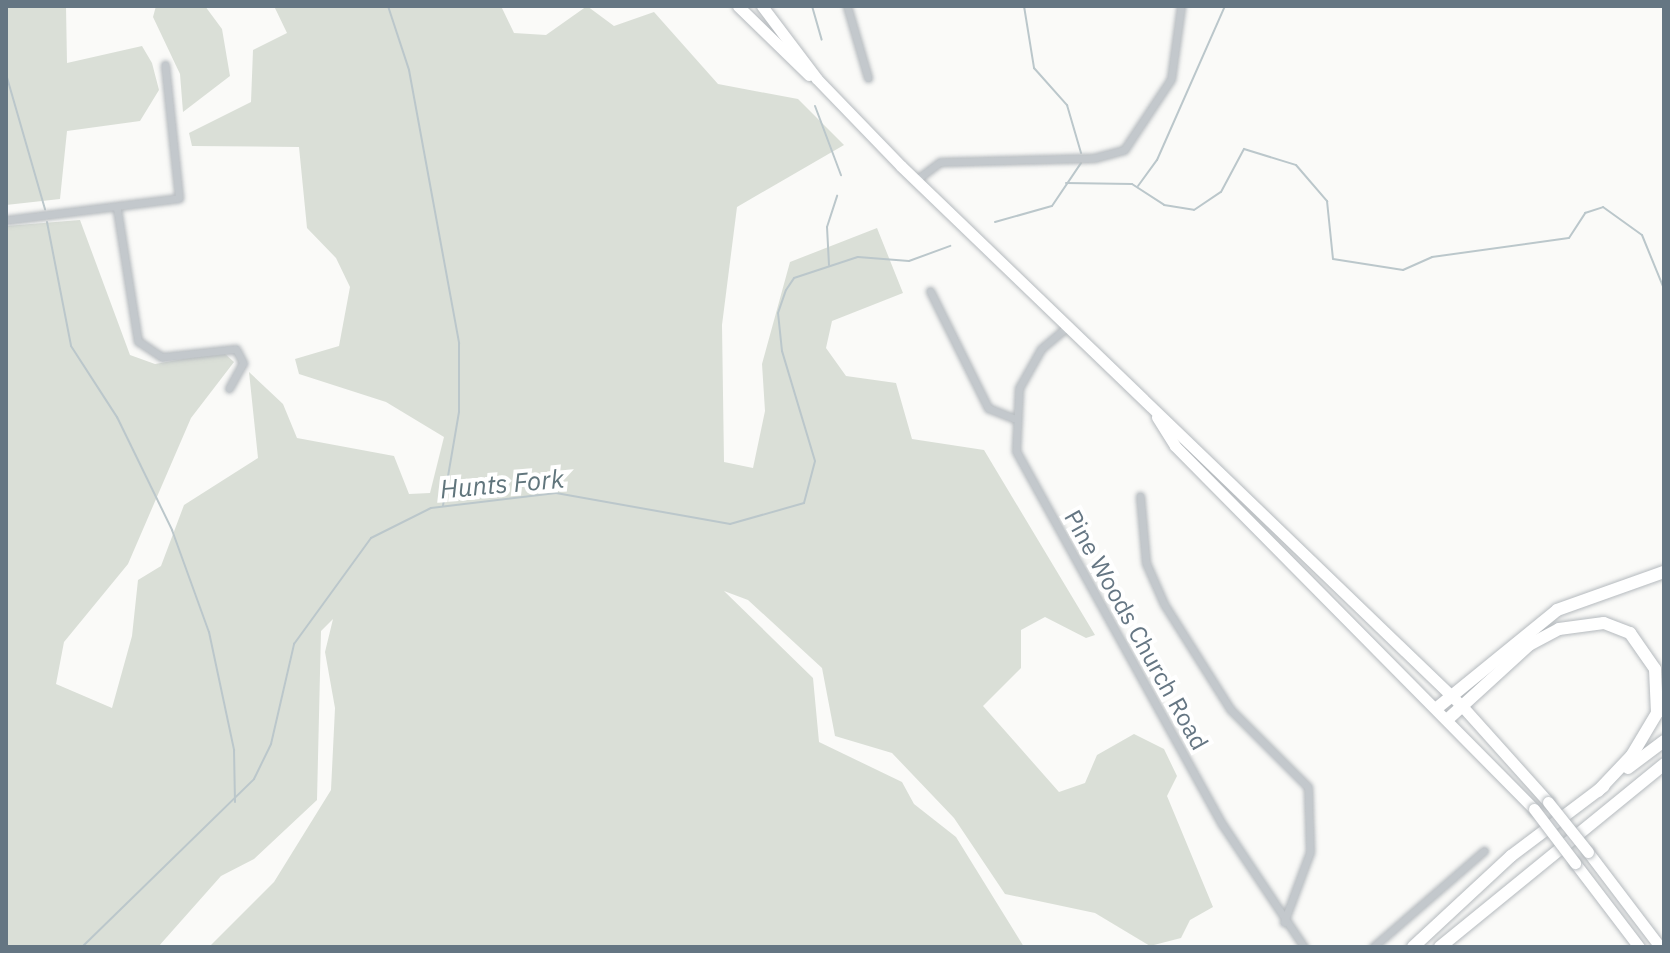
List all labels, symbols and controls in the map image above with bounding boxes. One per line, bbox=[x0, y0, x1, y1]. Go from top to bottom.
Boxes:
water label: Hunts Fork bbox=[439, 463, 565, 505]
street label: Pine Woods Church Road bbox=[1058, 505, 1214, 755]

